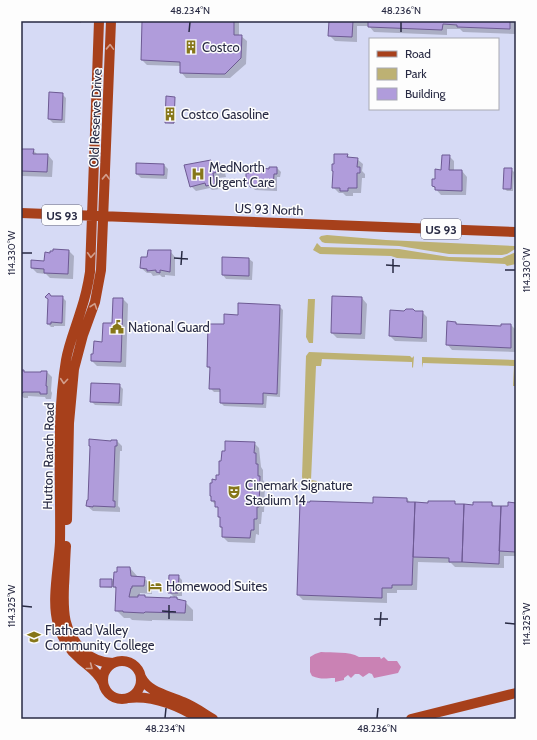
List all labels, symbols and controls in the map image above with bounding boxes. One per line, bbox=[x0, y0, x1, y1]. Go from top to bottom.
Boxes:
text: 48.234°N bbox=[170, 4, 210, 17]
text: 48.236°N bbox=[381, 4, 421, 17]
legend bbox=[369, 38, 499, 110]
building icon: Costco bbox=[183, 39, 199, 55]
place label: Costco bbox=[202, 39, 240, 55]
one-way arrow bbox=[106, 44, 115, 50]
text: Road bbox=[405, 46, 431, 61]
text: Park bbox=[405, 66, 427, 81]
street label: Old Reserve Drive bbox=[85, 68, 105, 167]
text: Building bbox=[405, 86, 447, 101]
building icon: Costco Gasoline bbox=[162, 106, 178, 122]
place label: Costco Gasoline bbox=[181, 106, 269, 122]
place label: MedNorth Urgent Care bbox=[209, 159, 275, 190]
hospital icon: MedNorth Urgent Care bbox=[190, 166, 206, 182]
one-way arrow bbox=[101, 174, 110, 180]
street label: US 93 North bbox=[234, 200, 304, 218]
road number: US 93 bbox=[42, 205, 82, 225]
road number: US 93 bbox=[421, 219, 461, 239]
text: 114.330°W bbox=[5, 230, 18, 275]
text: 114.330°W bbox=[520, 247, 533, 292]
one-way arrow bbox=[87, 252, 96, 258]
one-way arrow bbox=[89, 303, 98, 310]
public building icon: National Guard bbox=[109, 319, 125, 335]
place label: National Guard bbox=[128, 319, 210, 335]
one-way arrow bbox=[59, 378, 68, 384]
street label: Hutton Ranch Road bbox=[39, 402, 57, 510]
place label: Cinemark Signature Stadium 14 bbox=[245, 477, 353, 508]
theatre icon: Cinemark Signature Stadium 14 bbox=[226, 484, 242, 500]
hotel icon: Homewood Suites bbox=[147, 578, 163, 594]
place label: Homewood Suites bbox=[166, 578, 268, 594]
text: 114.325°W bbox=[5, 584, 18, 627]
text: 114.325°W bbox=[520, 602, 533, 645]
place label: Flathead Valley Community College bbox=[45, 622, 155, 653]
school or university icon: Flathead Valley Community College bbox=[26, 629, 42, 645]
one-way arrow bbox=[85, 662, 92, 669]
text: 48.234°N bbox=[145, 722, 185, 735]
text: 48.236°N bbox=[357, 722, 397, 735]

